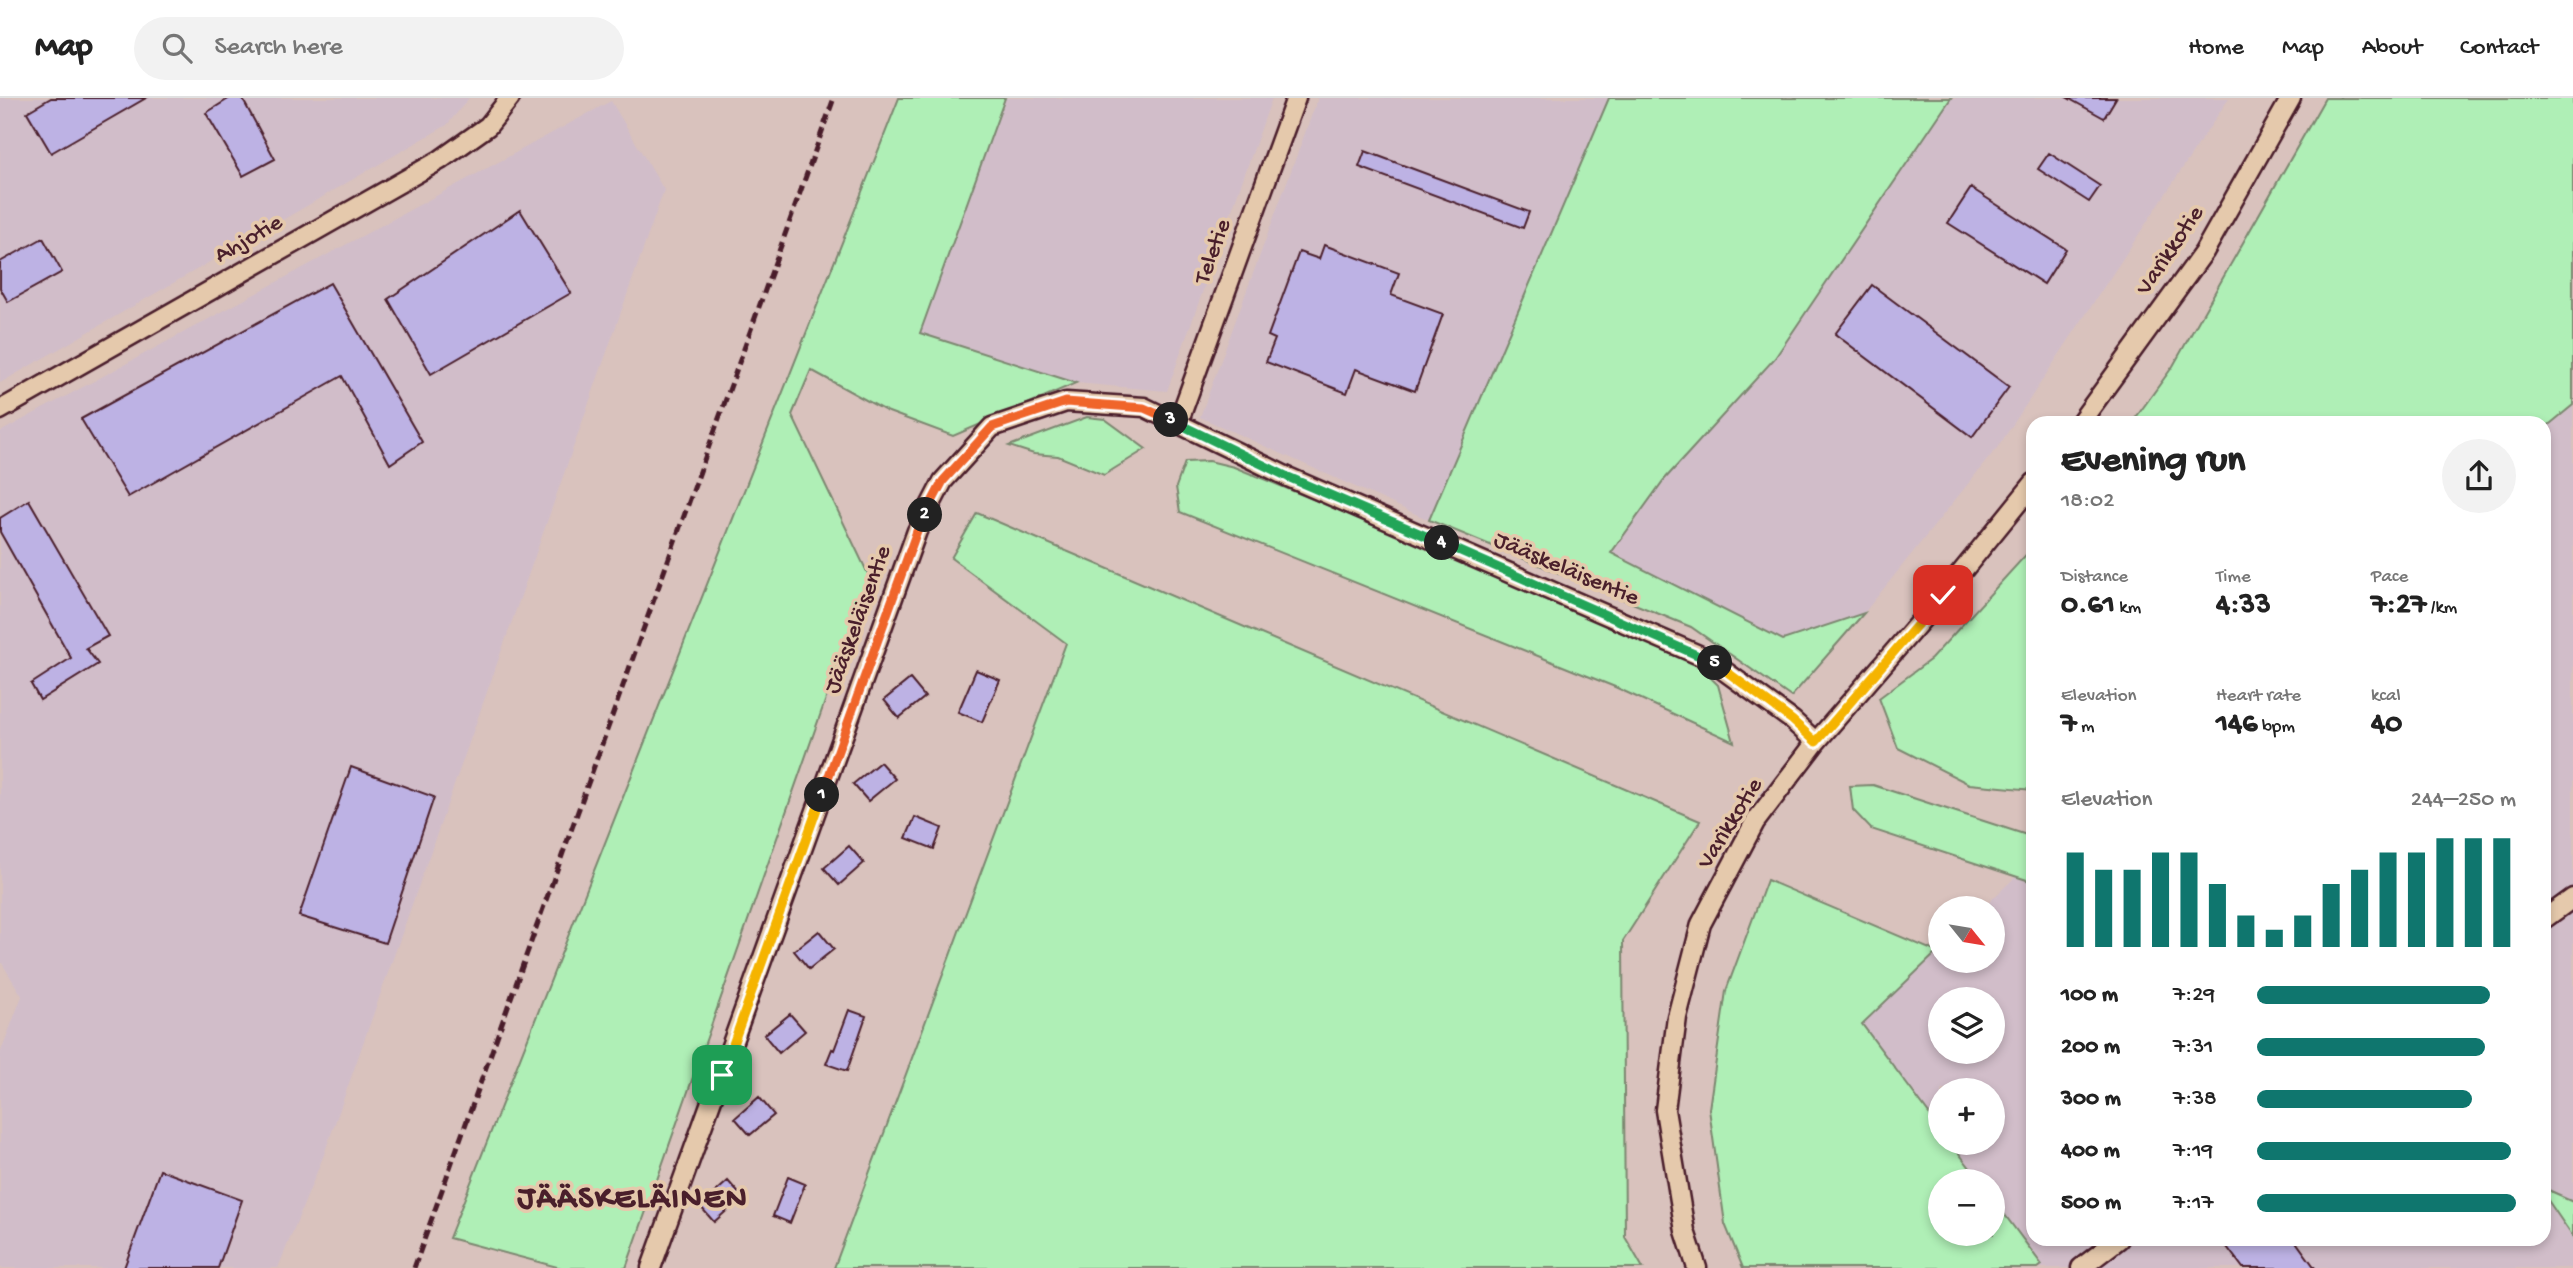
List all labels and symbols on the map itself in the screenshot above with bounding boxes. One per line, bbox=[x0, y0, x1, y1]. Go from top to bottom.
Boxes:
street label: Varikkotie bbox=[2130, 200, 2212, 302]
street label: Ahjotie bbox=[210, 209, 289, 271]
street label: Teletie bbox=[1188, 215, 1239, 290]
pin: 3 bbox=[1154, 402, 1188, 438]
pin: 2 bbox=[908, 498, 942, 532]
pin: 4 bbox=[1424, 526, 1460, 560]
street label: Jääskeläisentie bbox=[1489, 526, 1644, 614]
street label: Jääskeläisentie bbox=[819, 542, 899, 698]
pin bbox=[1913, 565, 1973, 625]
pin: 5 bbox=[1698, 646, 1732, 680]
street label: Varikkotie bbox=[1691, 773, 1771, 876]
pin: 1 bbox=[804, 778, 840, 812]
north arrow bbox=[1928, 896, 2006, 973]
pin bbox=[692, 1045, 752, 1105]
district label: JÄÄSKELÄINEN bbox=[516, 1181, 749, 1219]

